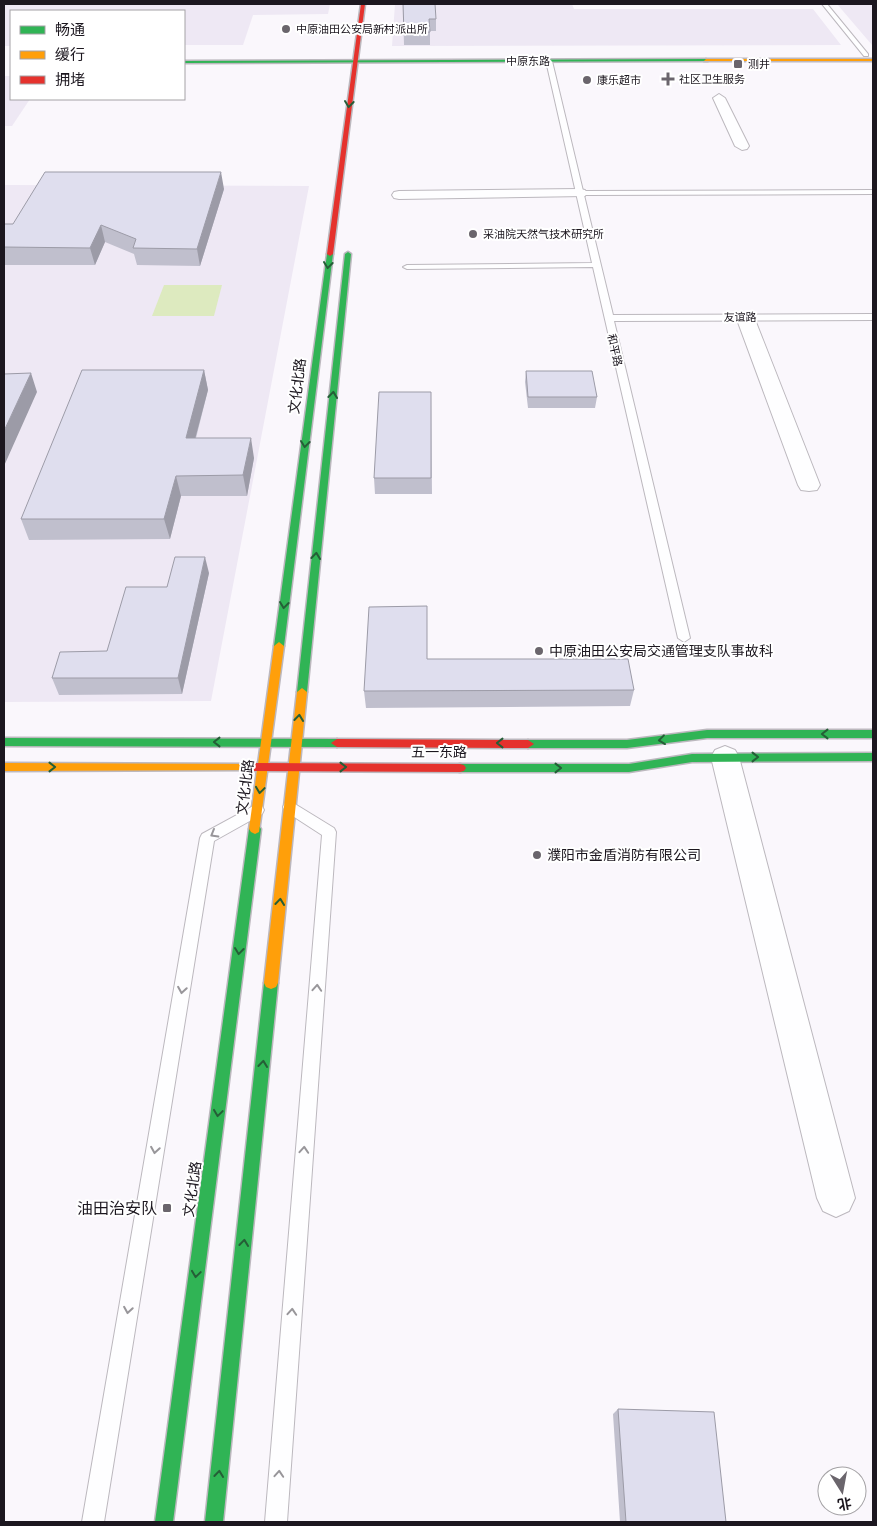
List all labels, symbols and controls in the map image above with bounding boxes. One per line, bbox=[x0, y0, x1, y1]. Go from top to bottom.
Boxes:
legend bbox=[10, 10, 185, 100]
text: 畅通 bbox=[55, 21, 85, 38]
marker: 中原油田公安局新村派出所 bbox=[280, 23, 292, 35]
place label: 中原油田公安局新村派出所 bbox=[296, 23, 428, 35]
text: 缓行 bbox=[55, 46, 85, 63]
street label: 中原东路 bbox=[506, 55, 550, 67]
marker: 测井 bbox=[732, 58, 744, 70]
place label: 测井 bbox=[748, 58, 770, 70]
text: 拥堵 bbox=[55, 71, 85, 88]
marker: 社区卫生服务 bbox=[661, 72, 675, 86]
place label: 社区卫生服务 bbox=[679, 73, 745, 85]
marker: 康乐超市 bbox=[581, 74, 593, 86]
place label: 康乐超市 bbox=[597, 74, 641, 86]
one-way arrow bbox=[344, 101, 355, 109]
marker: 采油院天然气技术研究所 bbox=[467, 228, 479, 240]
place label: 采油院天然气技术研究所 bbox=[483, 228, 604, 240]
one-way arrow bbox=[323, 262, 334, 270]
street label: 友谊路 bbox=[724, 311, 757, 323]
street label: 和平路 bbox=[605, 333, 625, 367]
street label: 文化北路 bbox=[286, 357, 308, 415]
one-way arrow bbox=[327, 390, 338, 398]
one-way arrow bbox=[300, 440, 311, 448]
one-way arrow bbox=[310, 552, 321, 560]
one-way arrow bbox=[279, 601, 289, 609]
place label: 中原油田公安局交通管理支队事故科 bbox=[549, 643, 773, 659]
marker: 中原油田公安局交通管理支队事故科 bbox=[533, 645, 545, 657]
one-way arrow bbox=[293, 713, 304, 721]
one-way arrow bbox=[820, 729, 828, 739]
one-way arrow bbox=[658, 734, 666, 745]
one-way arrow bbox=[213, 737, 220, 747]
one-way arrow bbox=[496, 738, 504, 748]
street label: 五一东路 bbox=[411, 744, 467, 760]
one-way arrow bbox=[751, 752, 759, 762]
street label: 文化北路 bbox=[234, 758, 256, 816]
one-way arrow bbox=[49, 762, 57, 772]
one-way arrow bbox=[340, 762, 347, 772]
one-way arrow bbox=[554, 763, 562, 773]
one-way arrow bbox=[255, 787, 266, 795]
one-way arrow bbox=[211, 828, 220, 838]
place label: 濮阳市金盾消防有限公司 bbox=[547, 847, 701, 863]
marker: 濮阳市金盾消防有限公司 bbox=[531, 849, 543, 861]
one-way arrow bbox=[274, 898, 285, 906]
one-way arrow bbox=[234, 948, 245, 956]
one-way arrow bbox=[311, 983, 322, 991]
one-way arrow bbox=[177, 986, 187, 994]
one-way arrow bbox=[257, 1059, 268, 1067]
one-way arrow bbox=[213, 1108, 223, 1117]
one-way arrow bbox=[299, 1145, 310, 1153]
one-way arrow bbox=[150, 1146, 160, 1155]
street label: 文化北路 bbox=[180, 1160, 204, 1218]
place label: 油田治安队 bbox=[77, 1200, 157, 1217]
marker: 油田治安队 bbox=[161, 1202, 173, 1214]
one-way arrow bbox=[238, 1238, 249, 1246]
one-way arrow bbox=[192, 1269, 202, 1278]
one-way arrow bbox=[124, 1306, 134, 1315]
one-way arrow bbox=[286, 1307, 297, 1315]
north arrow bbox=[817, 1466, 867, 1516]
one-way arrow bbox=[214, 1469, 225, 1477]
one-way arrow bbox=[274, 1469, 285, 1477]
text: 北 bbox=[836, 1495, 853, 1513]

